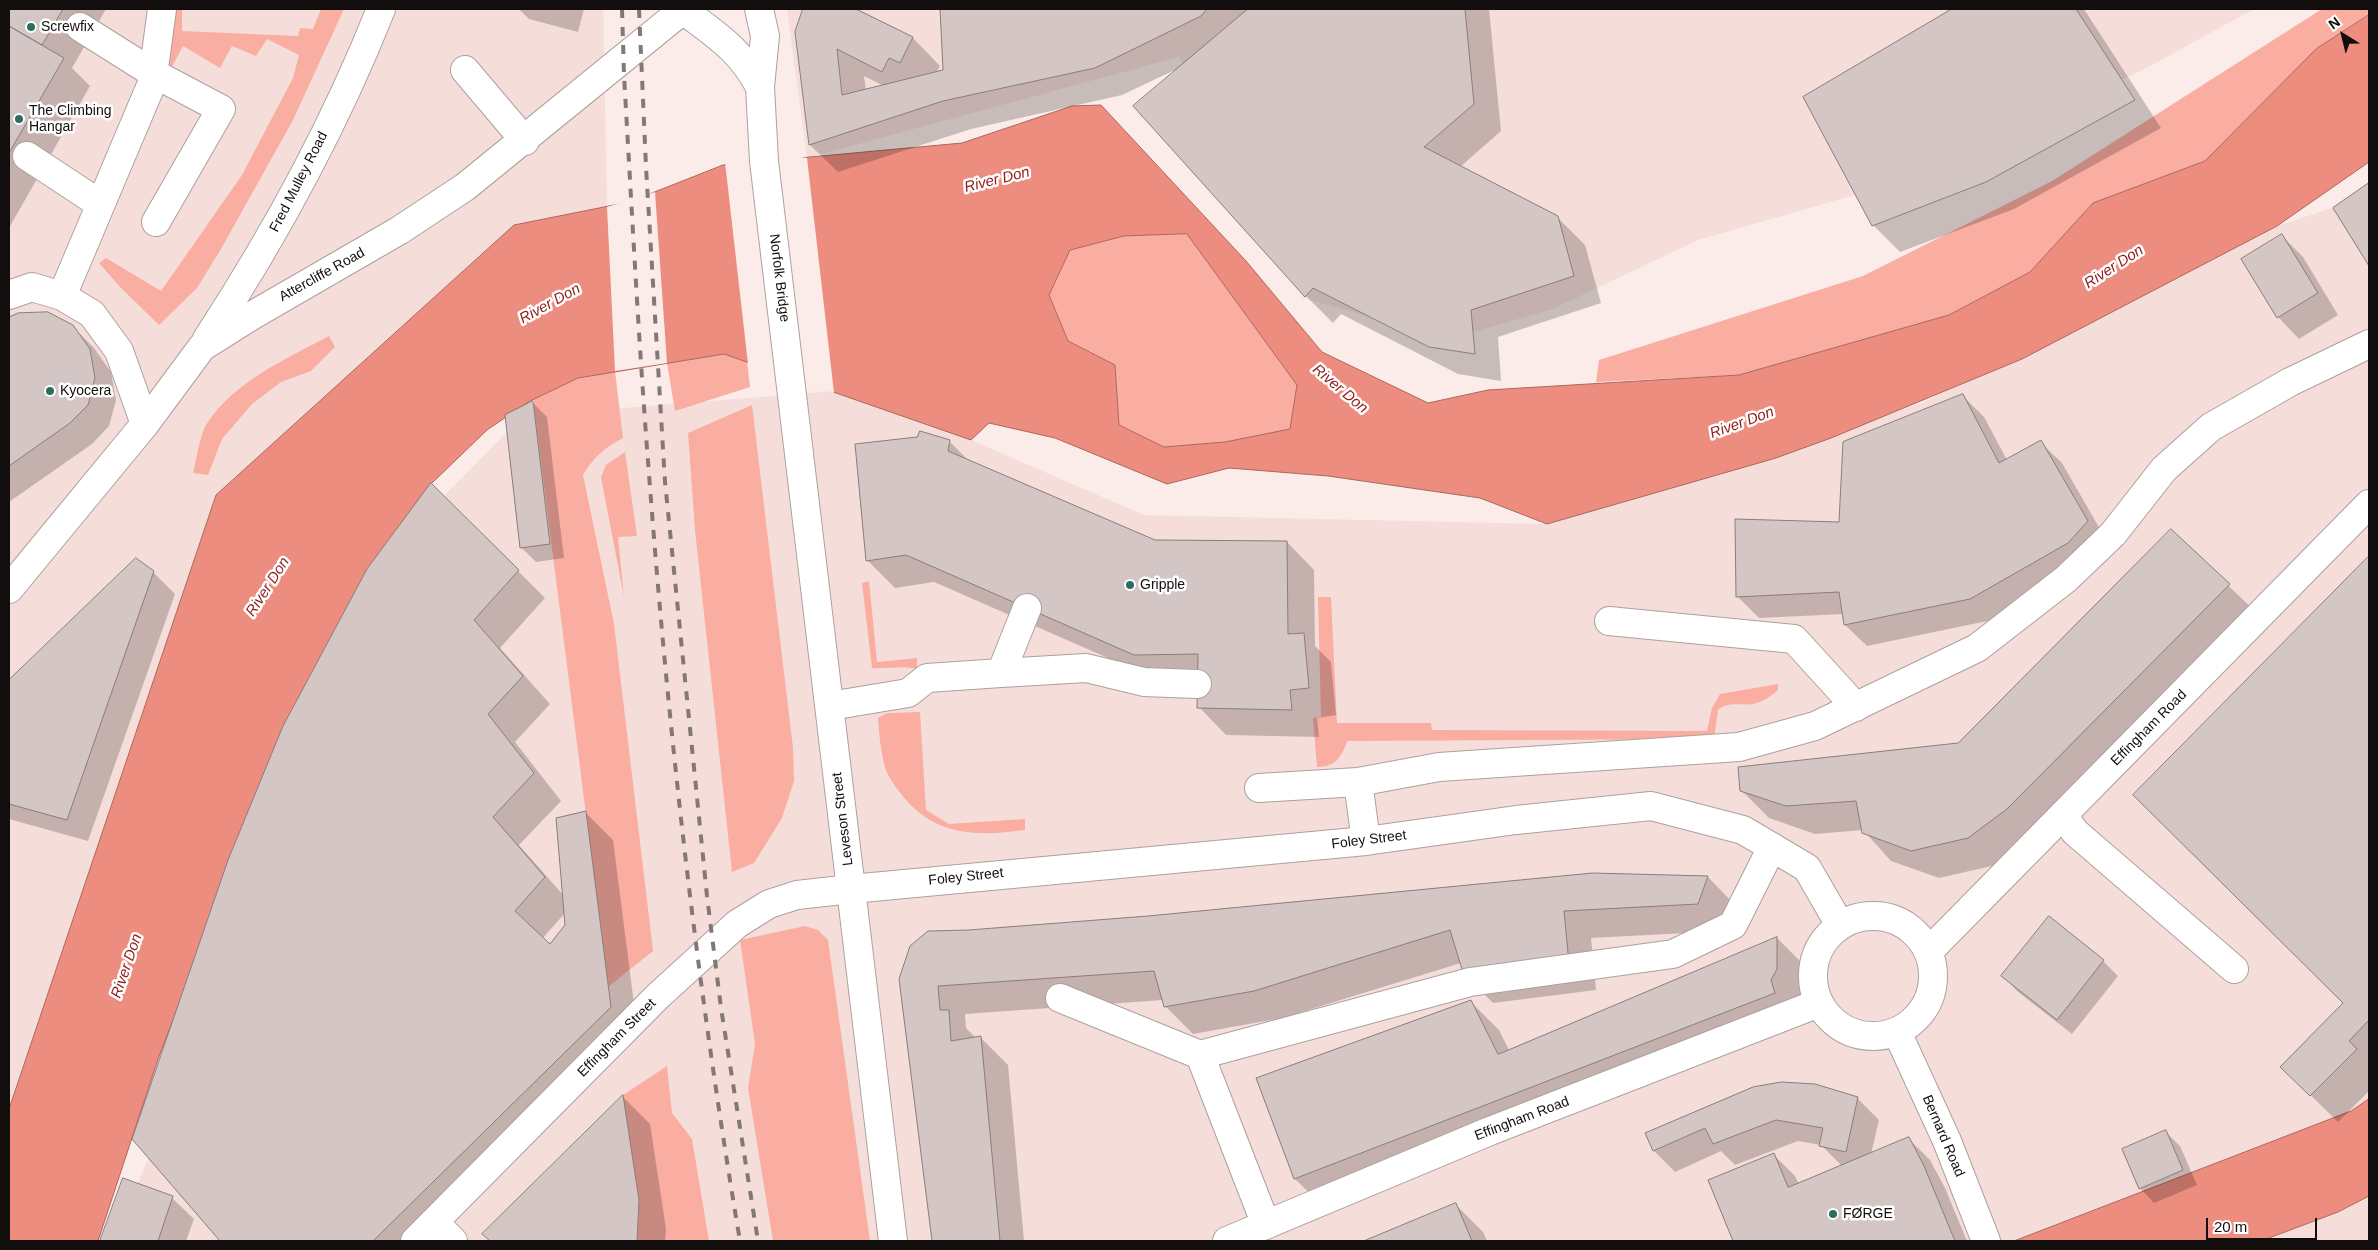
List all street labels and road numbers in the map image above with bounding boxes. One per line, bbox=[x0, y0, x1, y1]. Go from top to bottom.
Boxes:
street label: Fred Mulley Road bbox=[266, 129, 332, 235]
street label: Norfolk Bridge bbox=[765, 233, 793, 323]
street label: Attercliffe Road bbox=[276, 245, 368, 305]
street label: Effingham Road bbox=[2108, 687, 2190, 769]
street label: Leveson Street bbox=[829, 771, 857, 867]
street label: Foley Street bbox=[1331, 827, 1407, 853]
street label: Foley Street bbox=[928, 865, 1004, 889]
street label: Effingham Street bbox=[574, 995, 660, 1081]
street label: Effingham Road bbox=[1472, 1093, 1572, 1145]
street label: Bernard Road bbox=[1918, 1093, 1968, 1179]

